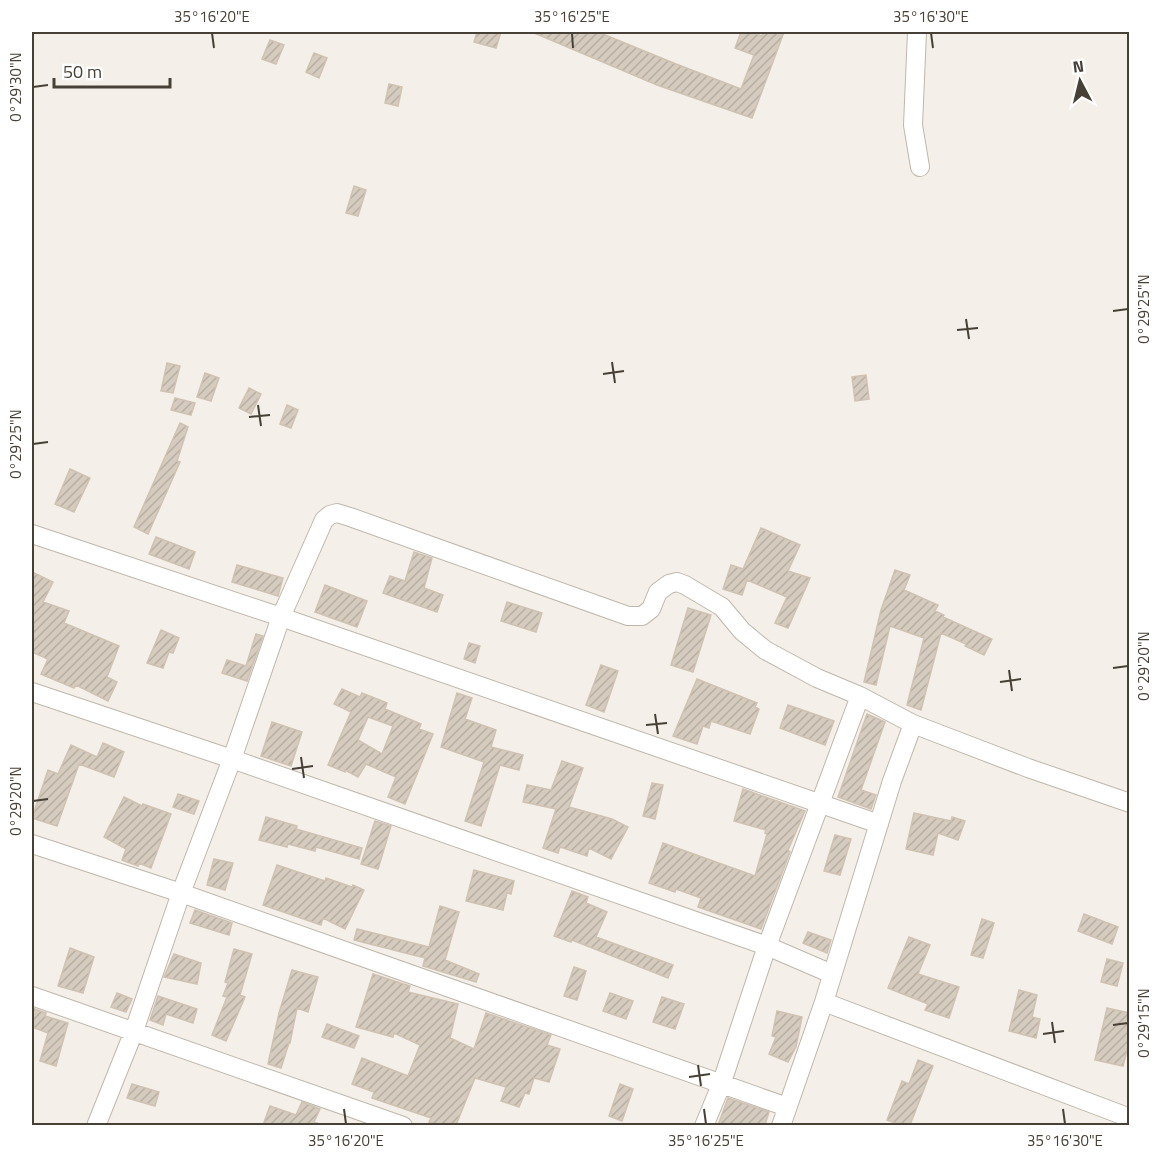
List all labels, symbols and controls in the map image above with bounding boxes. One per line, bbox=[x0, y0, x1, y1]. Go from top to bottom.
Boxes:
text: 35°16'20"E bbox=[174, 5, 250, 28]
text: 35°16'25"E bbox=[534, 5, 610, 28]
text: 35°16'30"E bbox=[893, 5, 969, 28]
scale bar bbox=[54, 51, 170, 89]
north arrow bbox=[1050, 51, 1110, 111]
text: 0°29'30"N bbox=[4, 52, 27, 122]
text: N bbox=[1071, 54, 1085, 79]
text: 50 m bbox=[63, 58, 102, 85]
text: 0°29'25"N bbox=[1132, 274, 1155, 344]
text: 0°29'25"N bbox=[4, 409, 27, 479]
text: 0°29'20"N bbox=[1132, 631, 1155, 701]
text: 0°29'20"N bbox=[4, 766, 27, 836]
text: 0°29'15"N bbox=[1132, 988, 1155, 1058]
text: 35°16'20"E bbox=[308, 1129, 384, 1152]
text: 35°16'25"E bbox=[668, 1129, 744, 1152]
text: 35°16'30"E bbox=[1027, 1129, 1103, 1152]

